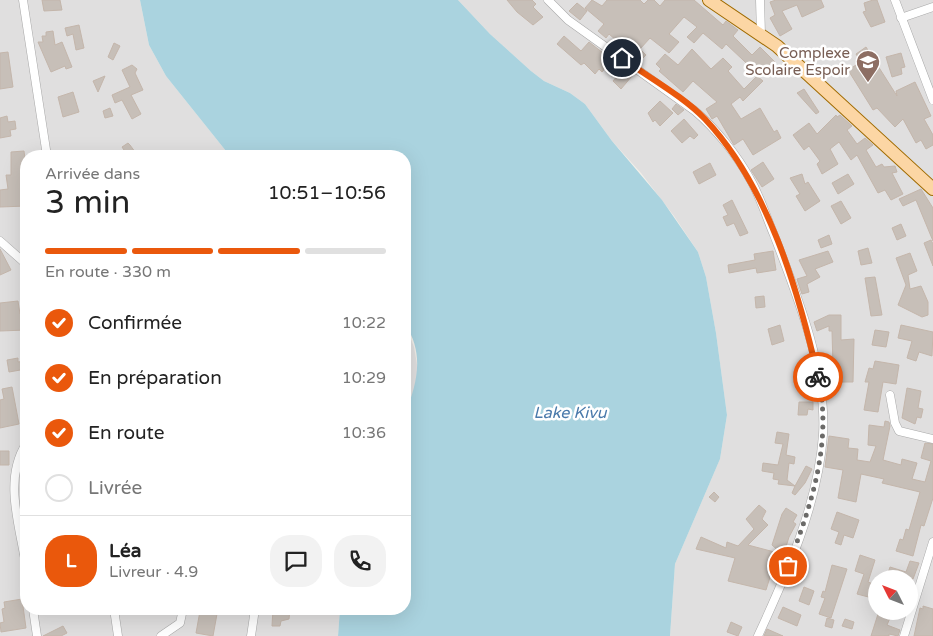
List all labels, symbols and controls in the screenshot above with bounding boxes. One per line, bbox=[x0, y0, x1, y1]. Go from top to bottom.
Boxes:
pin bbox=[601, 37, 643, 79]
icon: home bbox=[608, 44, 636, 72]
place label: Complexe Scolaire Espoir bbox=[745, 44, 850, 79]
school or university icon: Complexe Scolaire Espoir bbox=[855, 49, 881, 83]
text: Arrivée dans bbox=[45, 164, 140, 184]
text: 10:51–10:56 bbox=[268, 182, 386, 204]
text: 3 min bbox=[45, 184, 130, 222]
text: En route · 330 m bbox=[45, 262, 171, 282]
icon: check bbox=[45, 309, 73, 337]
text: Confirmée bbox=[88, 312, 182, 334]
text: 10:22 bbox=[342, 313, 386, 333]
courier bbox=[793, 352, 843, 402]
icon: bike bbox=[804, 363, 832, 391]
icon: check bbox=[45, 364, 73, 392]
text: En préparation bbox=[88, 367, 222, 389]
text: 10:29 bbox=[342, 368, 386, 388]
water label: Lake Kivu bbox=[534, 403, 608, 423]
icon: check bbox=[45, 419, 73, 447]
text: En route bbox=[88, 422, 165, 444]
text: 10:36 bbox=[342, 423, 386, 443]
text: Livrée bbox=[88, 477, 142, 499]
button: chat bbox=[270, 535, 322, 587]
button: phone bbox=[334, 535, 386, 587]
text: Léa bbox=[109, 540, 141, 562]
pin bbox=[767, 545, 809, 587]
text: L bbox=[66, 550, 76, 572]
icon: bag bbox=[774, 552, 802, 580]
text: Livreur · 4.9 bbox=[109, 562, 198, 582]
north arrow bbox=[868, 570, 918, 620]
map controls bbox=[868, 570, 918, 620]

